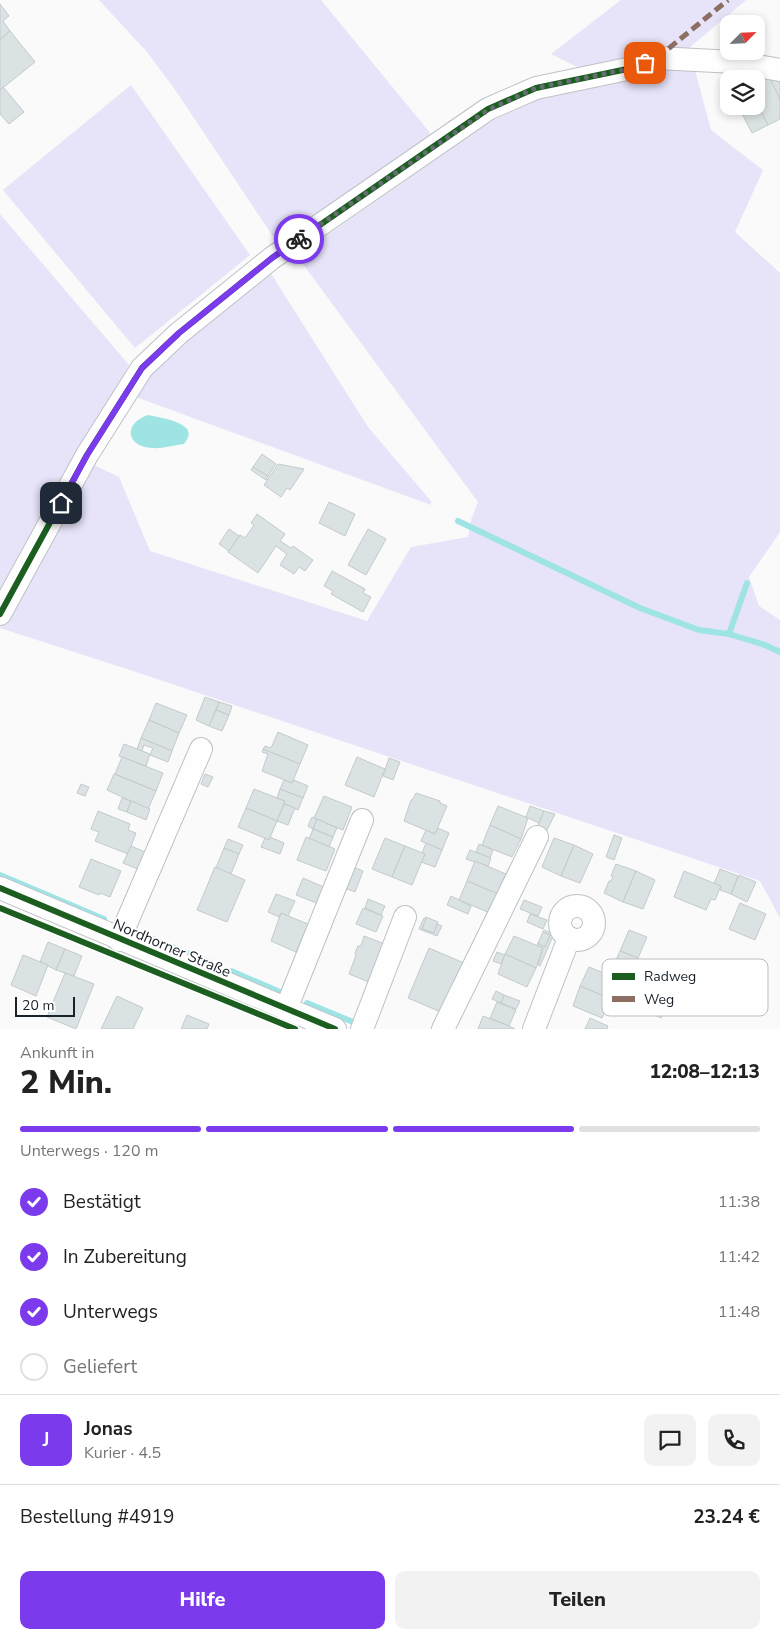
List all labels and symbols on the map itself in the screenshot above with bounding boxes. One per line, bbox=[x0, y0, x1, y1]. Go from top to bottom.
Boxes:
north arrow bbox=[720, 15, 765, 60]
pin bbox=[624, 42, 666, 84]
courier bbox=[274, 214, 324, 264]
pin bbox=[40, 482, 82, 524]
street label: Nordhorner Straße bbox=[110, 914, 234, 982]
legend bbox=[602, 959, 768, 1016]
text: Radweg bbox=[644, 967, 696, 986]
text: Weg bbox=[644, 990, 674, 1009]
scale bar bbox=[15, 994, 75, 1017]

